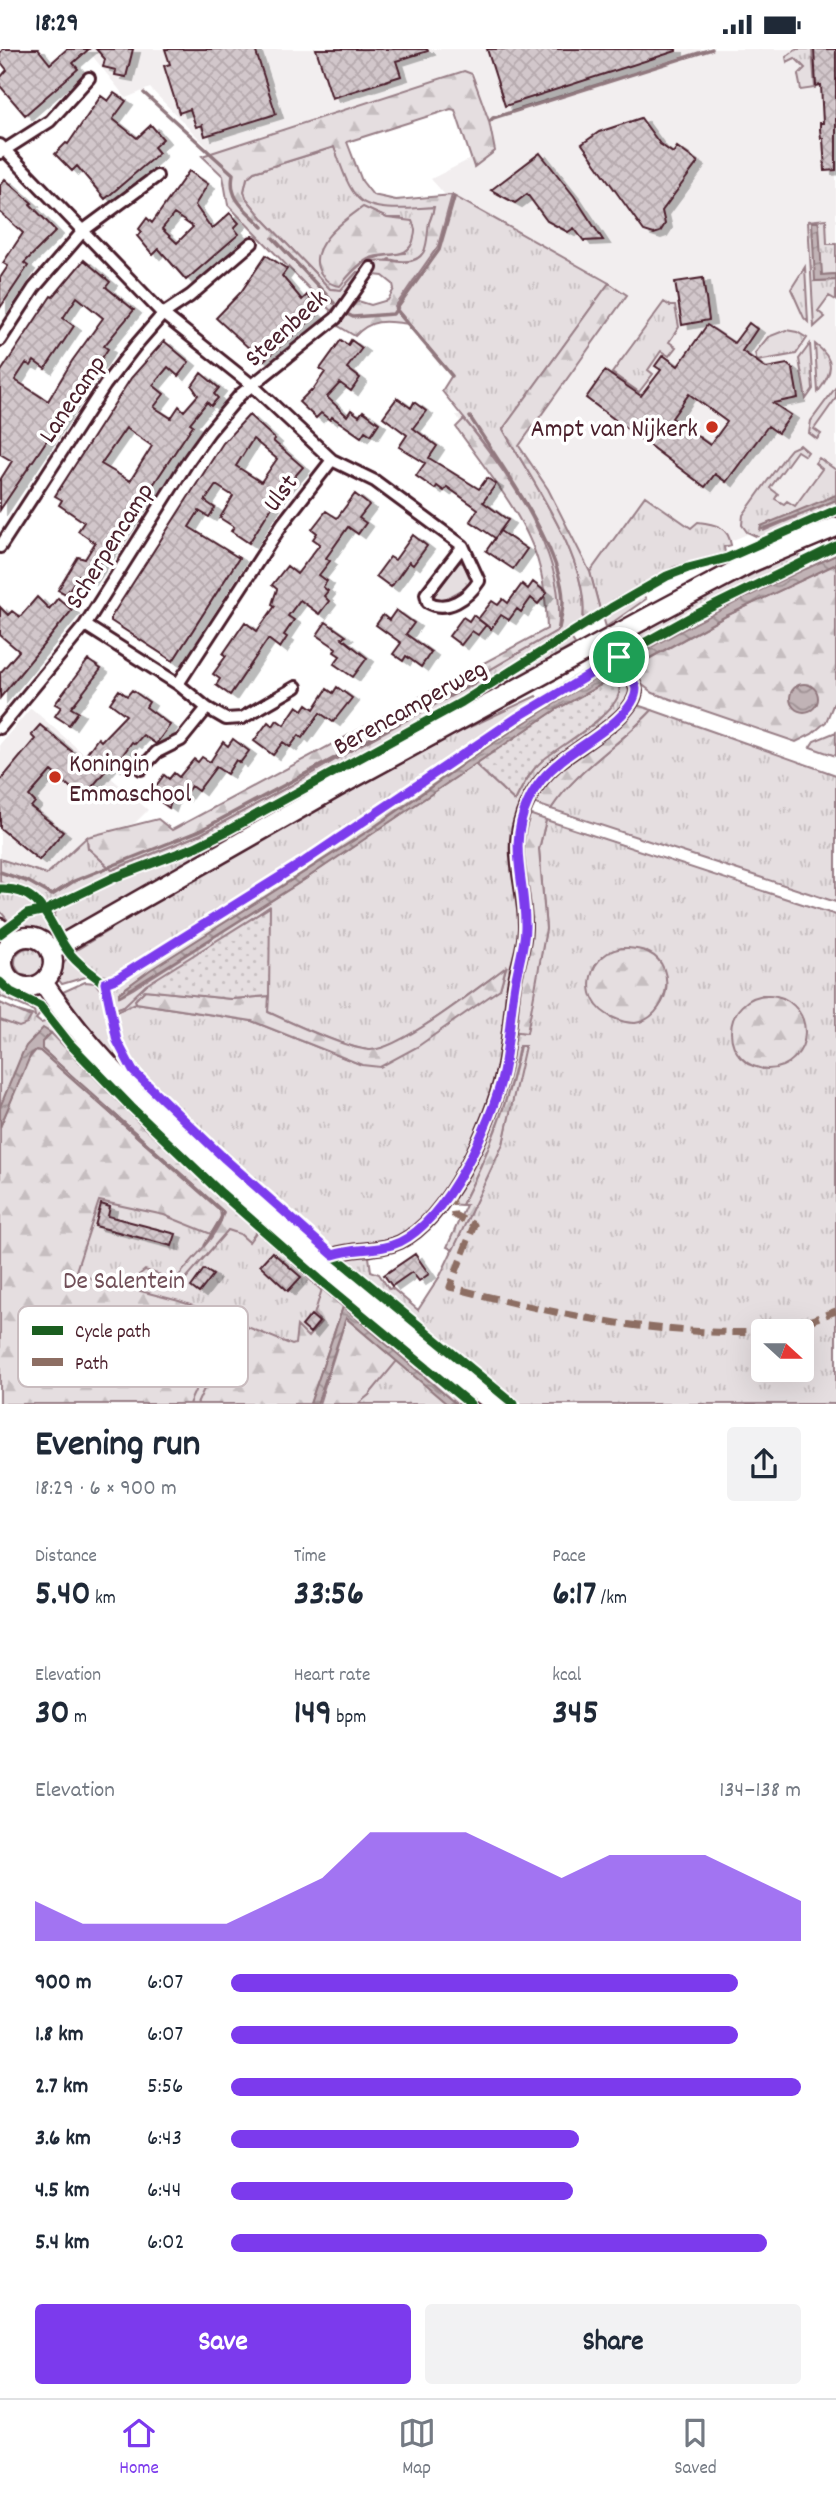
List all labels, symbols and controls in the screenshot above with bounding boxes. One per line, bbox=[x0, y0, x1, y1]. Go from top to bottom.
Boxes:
text: 18:29 bbox=[35, 6, 79, 43]
street label: Steenbeek bbox=[238, 282, 337, 377]
street label: Lanecamp bbox=[31, 349, 117, 451]
place label: Ampt van Nijkerk bbox=[531, 412, 698, 449]
marker: Ampt van Nijkerk bbox=[704, 419, 720, 435]
street label: Ulst bbox=[255, 467, 309, 521]
street label: Scherpencamp bbox=[57, 476, 165, 617]
pin bbox=[589, 627, 649, 687]
icon: arrive bbox=[600, 638, 638, 676]
street label: Berencamperweg bbox=[327, 652, 494, 766]
place label: Koningin Emmaschool bbox=[69, 747, 191, 814]
marker: Koningin Emmaschool bbox=[47, 769, 63, 785]
park label: De Salentein bbox=[63, 1264, 185, 1301]
legend bbox=[18, 1306, 248, 1387]
north arrow bbox=[751, 1319, 814, 1383]
map controls bbox=[751, 1319, 814, 1382]
text: Cycle path bbox=[75, 1320, 150, 1347]
text: Path bbox=[75, 1352, 108, 1379]
text: Evening run bbox=[35, 1419, 200, 1474]
button: share bbox=[727, 1427, 801, 1501]
text: 18:29 · 6 × 900 m bbox=[35, 1473, 177, 1506]
text: Distance bbox=[35, 1544, 97, 1571]
text: Time bbox=[294, 1544, 326, 1571]
text: Pace bbox=[552, 1544, 586, 1571]
text: 5.40 bbox=[35, 1571, 91, 1621]
text: 33:56 bbox=[294, 1571, 364, 1621]
text: 6:17 bbox=[552, 1571, 596, 1621]
text: km bbox=[91, 1586, 116, 1613]
text: /km bbox=[596, 1586, 627, 1613]
text: Elevation bbox=[35, 1663, 101, 1690]
text: Heart rate bbox=[294, 1663, 370, 1690]
text: kcal bbox=[552, 1663, 581, 1690]
text: 30 bbox=[35, 1690, 70, 1740]
text: 149 bbox=[294, 1690, 332, 1740]
text: 345 bbox=[552, 1690, 599, 1740]
text: m bbox=[70, 1705, 87, 1732]
text: bpm bbox=[332, 1705, 366, 1732]
text: Elevation bbox=[35, 1775, 115, 1808]
text: 134–138 m bbox=[719, 1775, 801, 1808]
text: 900 m bbox=[35, 1967, 92, 2000]
text: 6:07 bbox=[147, 1967, 183, 2000]
text: 1.8 km bbox=[35, 2019, 84, 2052]
text: 6:07 bbox=[147, 2019, 183, 2052]
text: 2.7 km bbox=[35, 2071, 88, 2104]
text: 5:56 bbox=[147, 2071, 183, 2104]
text: 3.6 km bbox=[35, 2123, 91, 2156]
text: 6:43 bbox=[147, 2123, 182, 2156]
text: 4.5 km bbox=[35, 2175, 90, 2208]
text: 6:44 bbox=[147, 2175, 181, 2208]
text: 5.4 km bbox=[35, 2227, 90, 2260]
text: 6:02 bbox=[147, 2227, 185, 2260]
button: Save bbox=[35, 2304, 411, 2384]
button: Share bbox=[425, 2304, 801, 2384]
tab: Home bbox=[119, 2414, 159, 2483]
tab: Map bbox=[398, 2414, 436, 2483]
tab: Saved bbox=[674, 2414, 717, 2483]

